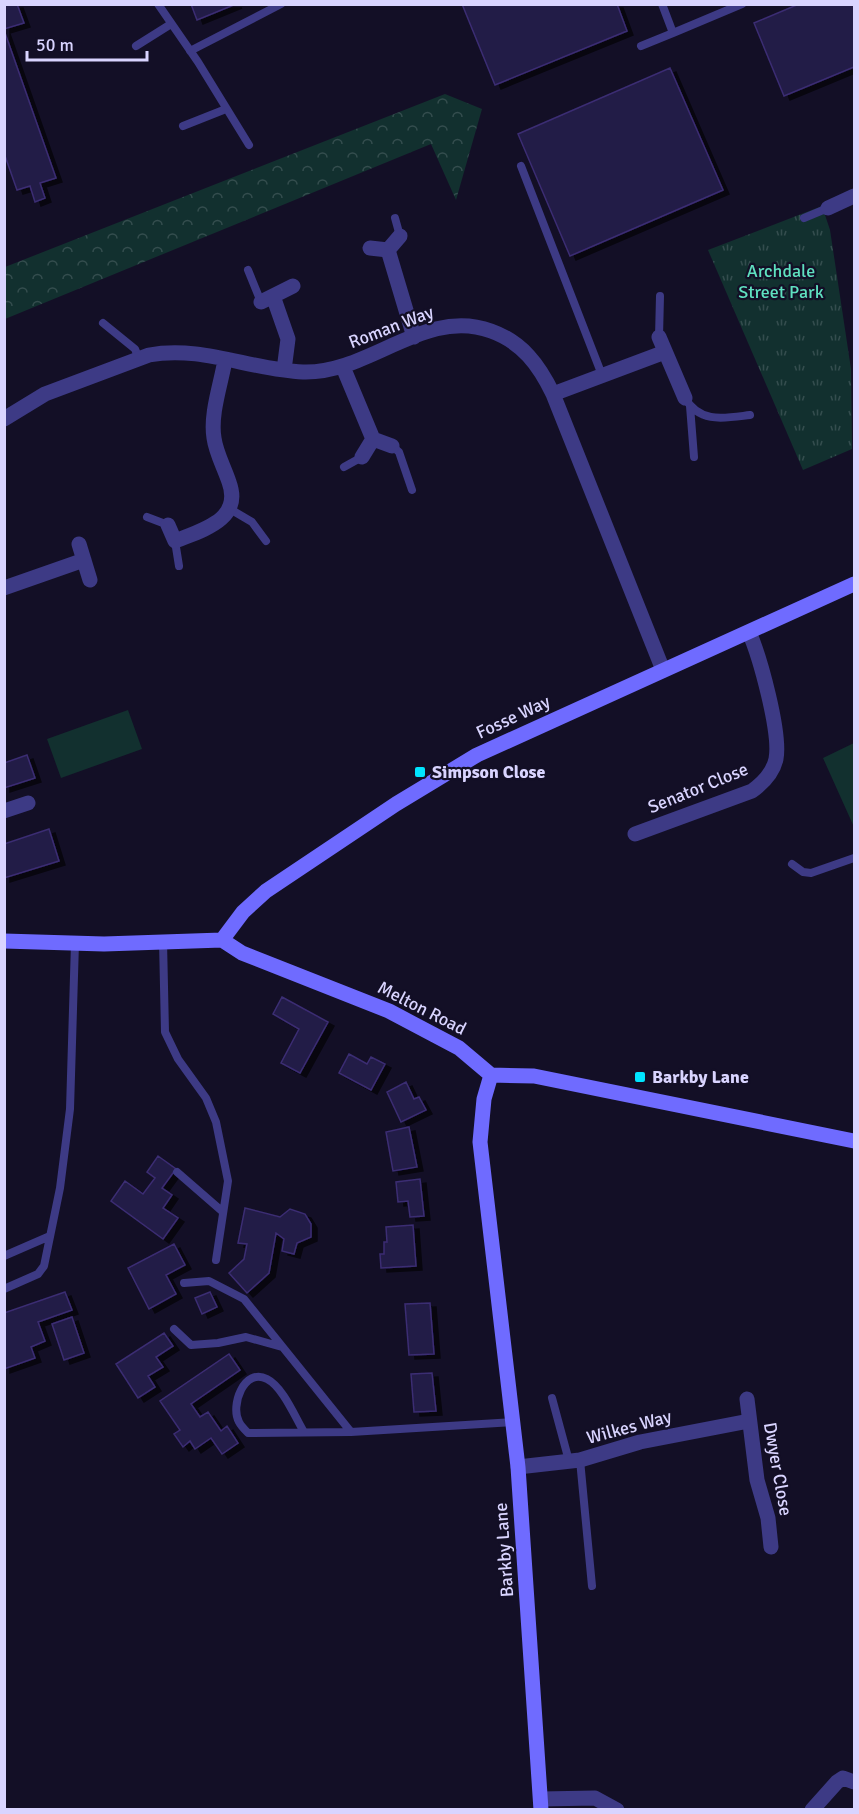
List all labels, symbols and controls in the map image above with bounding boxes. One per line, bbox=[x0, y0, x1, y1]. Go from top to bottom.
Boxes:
scale bar bbox=[27, 24, 147, 62]
text: 50 m bbox=[36, 34, 74, 56]
park label: Archdale Street Park bbox=[738, 260, 824, 303]
street label: Roman Way bbox=[345, 301, 437, 353]
street label: Fosse Way bbox=[473, 690, 554, 744]
street label: Senator Close bbox=[645, 758, 751, 818]
place label: Simpson Close bbox=[432, 761, 546, 783]
marker: Simpson Close bbox=[413, 765, 427, 779]
street label: Melton Road bbox=[374, 976, 470, 1040]
place label: Barkby Lane bbox=[652, 1066, 749, 1088]
marker: Barkby Lane bbox=[633, 1070, 647, 1084]
street label: Wilkes Way bbox=[584, 1405, 674, 1449]
street label: Dwyer Close bbox=[759, 1420, 797, 1518]
street label: Barkby Lane bbox=[490, 1502, 518, 1598]

